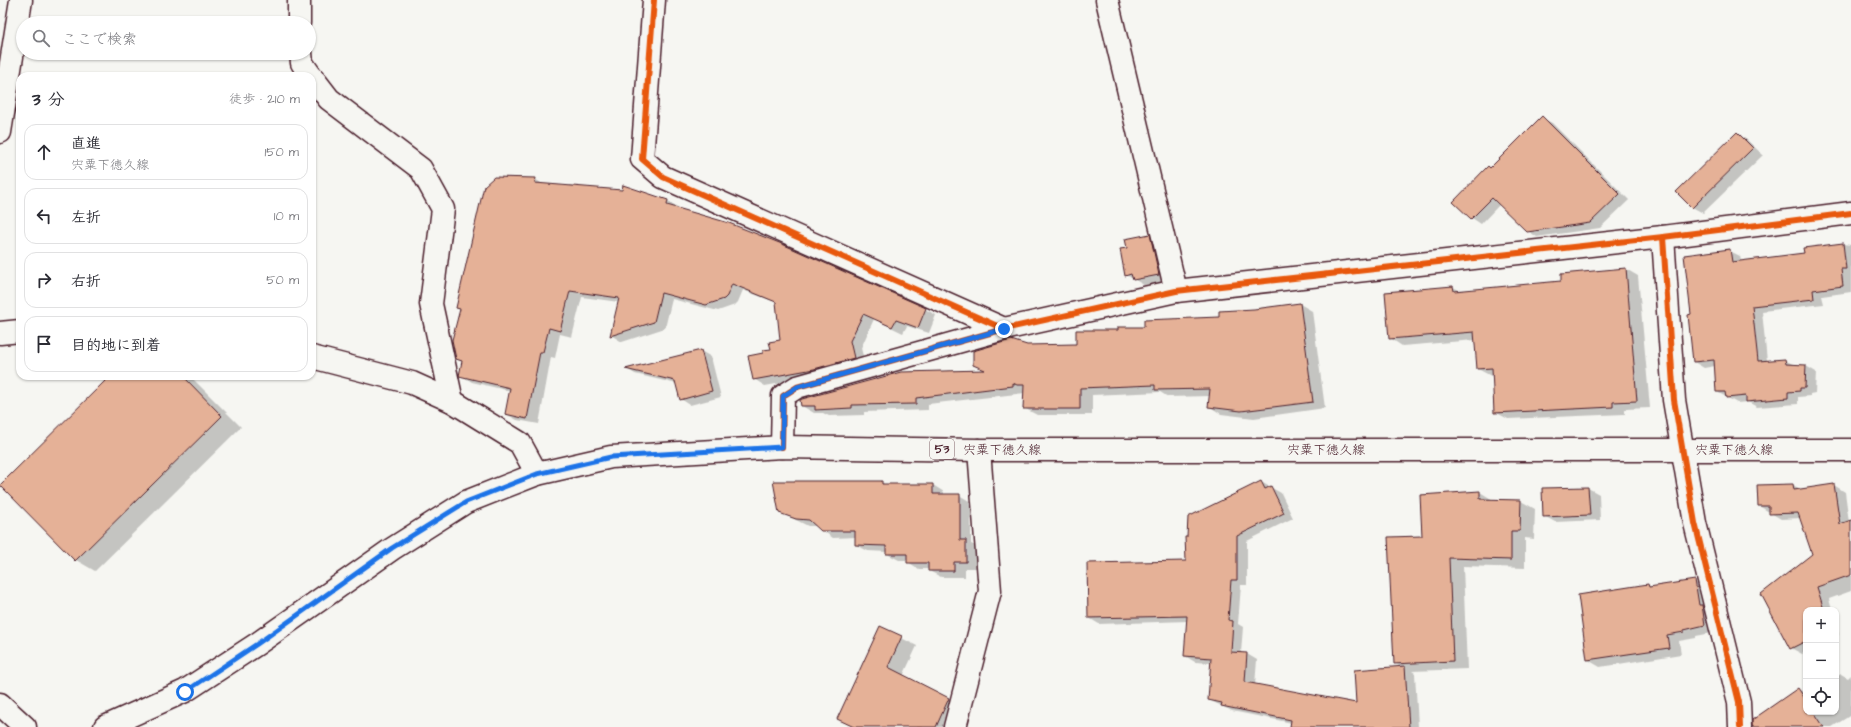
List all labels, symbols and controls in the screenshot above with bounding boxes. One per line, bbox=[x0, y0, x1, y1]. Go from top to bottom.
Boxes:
search box bbox=[16, 16, 316, 60]
icon: search bbox=[30, 27, 52, 49]
text: ここで検索 bbox=[62, 29, 137, 50]
text: 3 分 bbox=[32, 88, 64, 112]
text: 徒歩 · 210 m bbox=[229, 90, 300, 108]
text: 直進 bbox=[71, 133, 101, 154]
icon: ahead bbox=[33, 141, 55, 163]
text: 150 m bbox=[265, 143, 299, 161]
text: 宍粟下徳久線 bbox=[71, 156, 149, 174]
icon: left bbox=[33, 205, 55, 227]
text: 左折 bbox=[71, 207, 101, 228]
text: 10 m bbox=[274, 207, 299, 225]
icon: right bbox=[33, 269, 55, 291]
text: 右折 bbox=[71, 271, 101, 292]
text: 50 m bbox=[266, 271, 299, 289]
route end bbox=[995, 320, 1013, 338]
icon: arrive bbox=[33, 333, 55, 355]
text: 目的地に到着 bbox=[71, 335, 161, 356]
road number: 53 bbox=[930, 439, 954, 459]
street label: 宍粟下徳久線 bbox=[963, 441, 1042, 459]
street label: 宍粟下徳久線 bbox=[1287, 441, 1366, 459]
street label: 宍粟下徳久線 bbox=[1695, 441, 1774, 459]
map controls bbox=[1803, 607, 1839, 715]
button: + bbox=[1803, 607, 1839, 643]
button: − bbox=[1803, 643, 1839, 679]
button: locate bbox=[1803, 679, 1839, 715]
route start bbox=[176, 683, 194, 701]

